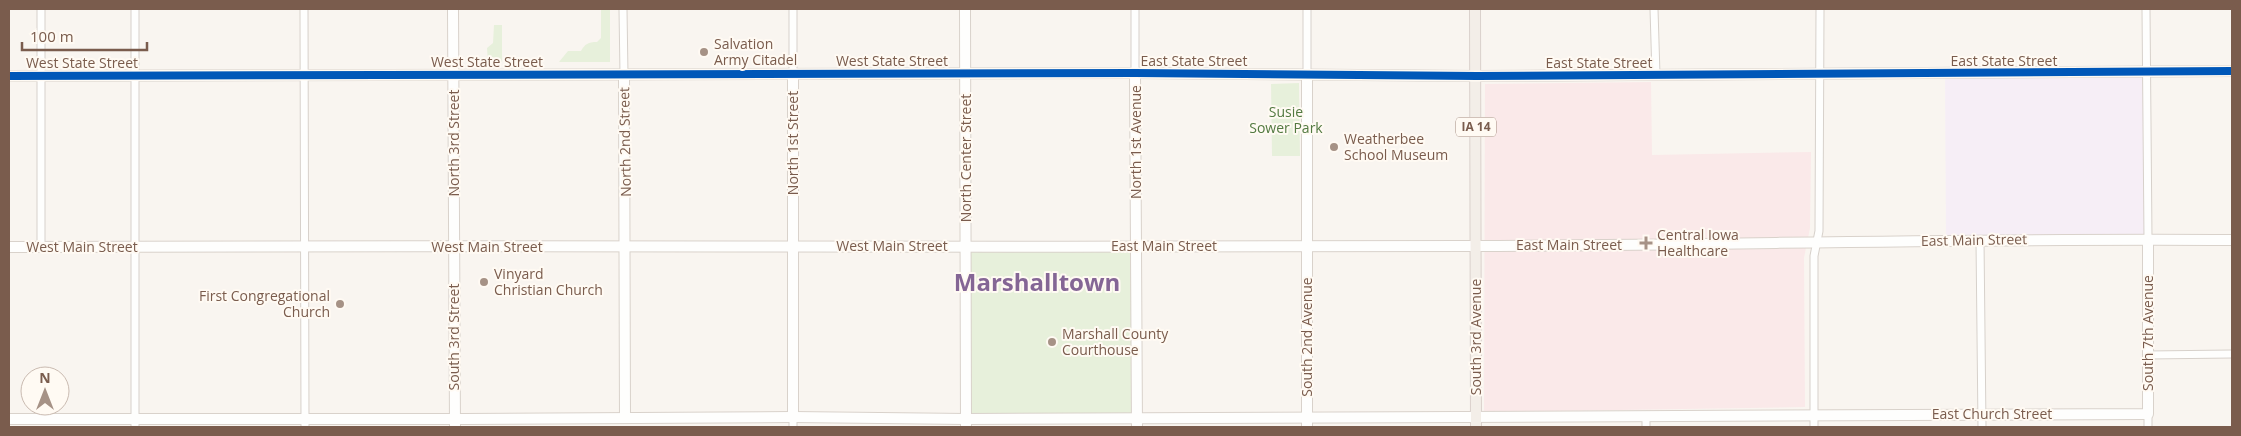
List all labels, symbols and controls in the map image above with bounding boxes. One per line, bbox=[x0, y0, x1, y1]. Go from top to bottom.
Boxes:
scale bar bbox=[22, 20, 148, 52]
text: 100 m bbox=[30, 26, 74, 46]
place label: Salvation Army Citadel bbox=[714, 34, 797, 69]
marker: Salvation Army Citadel bbox=[698, 46, 710, 58]
street label: West State Street bbox=[836, 51, 948, 70]
street label: East State Street bbox=[1141, 51, 1247, 70]
street label: East State Street bbox=[1951, 51, 2057, 70]
street label: West State Street bbox=[431, 52, 543, 71]
street label: West State Street bbox=[26, 53, 138, 72]
street label: East State Street bbox=[1546, 53, 1652, 72]
street label: North 1st Avenue bbox=[1126, 85, 1145, 199]
street label: North 2nd Street bbox=[614, 87, 635, 197]
street label: North 3rd Street bbox=[444, 90, 463, 196]
street label: North 1st Street bbox=[783, 91, 802, 195]
street label: North Center Street bbox=[956, 94, 975, 222]
park label: Susie Sower Park bbox=[1249, 102, 1323, 137]
road number: IA 14 bbox=[1456, 118, 1496, 136]
place label: Weatherbee School Museum bbox=[1344, 129, 1448, 164]
marker: Weatherbee School Museum bbox=[1328, 141, 1340, 153]
place label: Central Iowa Healthcare bbox=[1657, 225, 1739, 260]
street label: East Main Street bbox=[1921, 229, 2027, 250]
street label: East Main Street bbox=[1516, 235, 1622, 254]
street label: West Main Street bbox=[836, 236, 948, 255]
street label: East Main Street bbox=[1111, 236, 1217, 255]
marker: Central Iowa Healthcare bbox=[1639, 236, 1653, 250]
street label: West Main Street bbox=[26, 237, 138, 256]
street label: West Main Street bbox=[431, 237, 543, 256]
place label: Vinyard Christian Church bbox=[494, 264, 603, 299]
district label: Marshalltown bbox=[954, 265, 1120, 298]
street label: South 7th Avenue bbox=[2138, 275, 2157, 391]
marker: Vinyard Christian Church bbox=[478, 276, 490, 288]
street label: South 2nd Avenue bbox=[1297, 277, 1316, 397]
street label: South 3rd Avenue bbox=[1466, 279, 1485, 395]
street label: South 3rd Street bbox=[444, 284, 463, 390]
place label: First Congregational Church bbox=[199, 286, 330, 321]
marker: First Congregational Church bbox=[334, 298, 346, 310]
place label: Marshall County Courthouse bbox=[1062, 324, 1169, 359]
marker: Marshall County Courthouse bbox=[1046, 336, 1058, 348]
north arrow bbox=[20, 366, 70, 416]
text: N bbox=[39, 368, 51, 387]
street label: East Church Street bbox=[1932, 404, 2052, 423]

